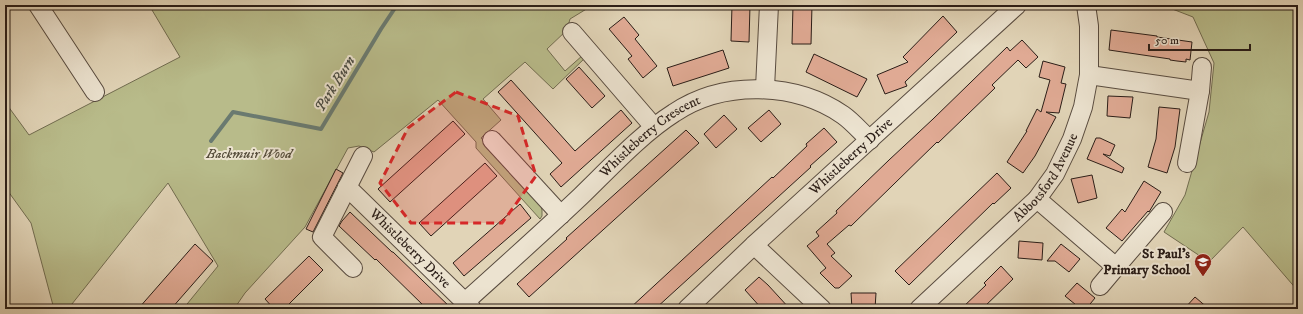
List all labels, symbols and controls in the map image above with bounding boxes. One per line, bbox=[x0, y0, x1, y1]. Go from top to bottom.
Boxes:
scale bar bbox=[1149, 26, 1250, 52]
text: 50 m bbox=[1155, 33, 1179, 48]
water label: Park Burn bbox=[310, 52, 360, 115]
street label: Whistleberry Crescent bbox=[595, 91, 704, 182]
street label: Whistleberry Drive bbox=[805, 114, 897, 200]
street label: Abbotsford Avenue bbox=[1009, 131, 1082, 226]
park label: Backmuir Wood bbox=[205, 145, 294, 163]
street label: Whistleberry Drive bbox=[365, 204, 455, 292]
place label: St Paul's Primary School bbox=[1103, 245, 1191, 279]
school or university icon: St Paul's Primary School bbox=[1193, 252, 1213, 277]

